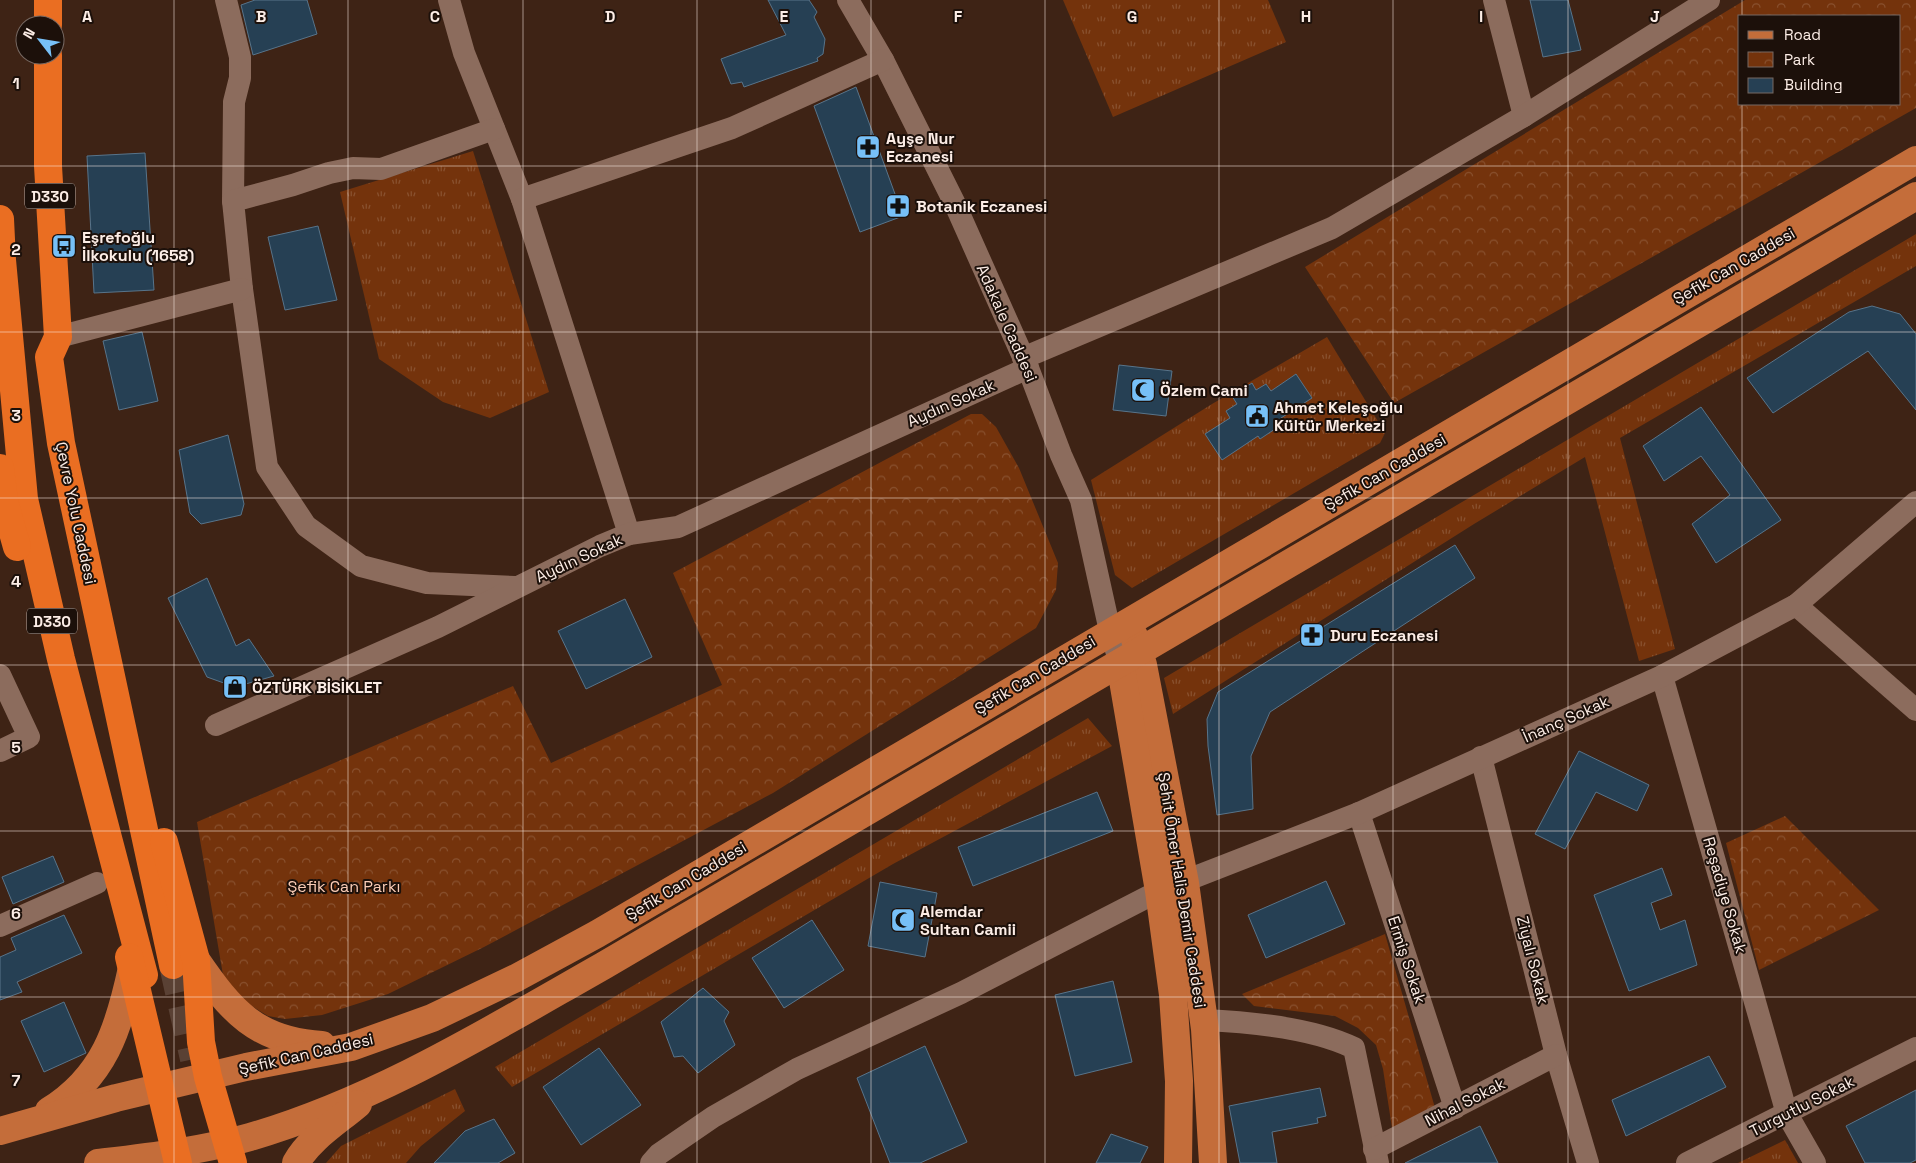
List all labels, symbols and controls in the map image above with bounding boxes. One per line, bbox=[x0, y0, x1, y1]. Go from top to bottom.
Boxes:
text: A bbox=[82, 6, 92, 27]
text: B bbox=[256, 6, 266, 27]
text: C bbox=[430, 6, 440, 27]
text: D bbox=[605, 6, 615, 27]
text: E bbox=[780, 6, 789, 27]
text: F bbox=[954, 6, 963, 27]
text: G bbox=[1127, 6, 1137, 27]
text: H bbox=[1301, 6, 1311, 27]
text: I bbox=[1479, 6, 1483, 27]
text: J bbox=[1650, 6, 1660, 27]
north arrow bbox=[15, 15, 65, 65]
legend bbox=[1738, 15, 1901, 105]
text: N bbox=[19, 25, 39, 42]
text: Road bbox=[1784, 25, 1821, 44]
text: Park bbox=[1784, 50, 1815, 69]
text: 1 bbox=[12, 73, 20, 94]
text: Building bbox=[1784, 75, 1843, 94]
place label: Ayşe Nur Eczanesi bbox=[886, 128, 955, 167]
pharmacy icon: Ayşe Nur Eczanesi bbox=[855, 134, 881, 160]
road number: D330 bbox=[25, 184, 75, 208]
pharmacy icon: Botanik Eczanesi bbox=[885, 193, 911, 219]
place label: Botanik Eczanesi bbox=[916, 196, 1047, 217]
street label: Şefik Can Caddesi bbox=[1669, 223, 1799, 309]
place label: Eşrefoğlu İlkokulu (1658) bbox=[82, 227, 194, 266]
bus stop icon: Eşrefoğlu İlkokulu (1658) bbox=[51, 233, 77, 259]
text: 2 bbox=[11, 239, 21, 260]
street label: Adakale Caddesi bbox=[972, 261, 1042, 385]
street label: Aydın Sokak bbox=[904, 374, 999, 432]
mosque icon: Özlem Cami bbox=[1130, 377, 1156, 403]
place label: Özlem Cami bbox=[1160, 380, 1248, 401]
place label: Ahmet Keleşoğlu Kültür Merkezi bbox=[1274, 397, 1403, 436]
public building icon: Ahmet Keleşoğlu Kültür Merkezi bbox=[1244, 403, 1270, 429]
text: 3 bbox=[11, 405, 21, 426]
street label: Şefik Can Caddesi bbox=[1320, 429, 1450, 515]
street label: Çevre Yolu Caddesi bbox=[51, 440, 101, 586]
street label: Aydın Sokak bbox=[532, 528, 626, 587]
text: 4 bbox=[11, 571, 21, 592]
road number: D330 bbox=[27, 608, 77, 634]
pharmacy icon: Duru Eczanesi bbox=[1299, 622, 1325, 648]
place label: Duru Eczanesi bbox=[1330, 625, 1438, 646]
street label: Şefik Can Caddesi bbox=[971, 631, 1099, 719]
shop icon: ÖZTÜRK BİSİKLET bbox=[222, 674, 248, 700]
place label: ÖZTÜRK BİSİKLET bbox=[252, 677, 383, 698]
street label: İnanç Sokak bbox=[1520, 690, 1613, 747]
text: 5 bbox=[11, 737, 21, 758]
street label: Şehit Ömer Halis Demir Caddesi bbox=[1153, 771, 1211, 1009]
street label: Reşadiye Sokak bbox=[1698, 834, 1752, 956]
street label: Şefik Can Caddesi bbox=[622, 837, 750, 925]
park label: Şefik Can Parkı bbox=[288, 876, 400, 897]
place label: Alemdar Sultan Camii bbox=[920, 901, 1016, 940]
text: 6 bbox=[11, 903, 21, 924]
mosque icon: Alemdar Sultan Camii bbox=[890, 907, 916, 933]
street label: Ermiş Sokak bbox=[1383, 913, 1431, 1007]
street label: Ziyalı Sokak bbox=[1512, 914, 1554, 1007]
street label: Şefik Can Caddesi bbox=[237, 1028, 375, 1080]
text: 7 bbox=[12, 1070, 21, 1091]
street label: Turgutlu Sokak bbox=[1746, 1070, 1858, 1141]
street label: Nihal Sokak bbox=[1421, 1073, 1509, 1131]

